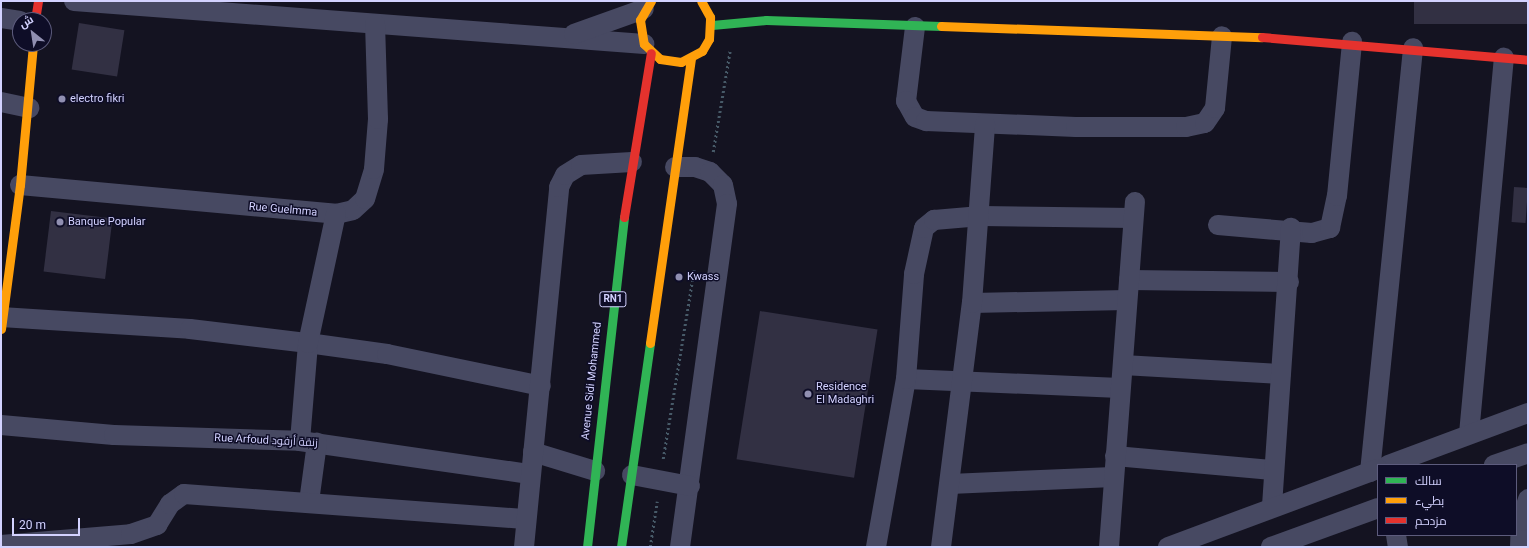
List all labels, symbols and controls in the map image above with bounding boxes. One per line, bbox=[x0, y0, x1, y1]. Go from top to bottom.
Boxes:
north arrow bbox=[12, 12, 52, 52]
text: ش bbox=[17, 13, 36, 31]
place label: electro fikri bbox=[70, 92, 124, 106]
marker: electro fikri bbox=[57, 94, 67, 104]
street label: Rue Guelmma bbox=[248, 200, 318, 220]
place label: Banque Popular bbox=[68, 215, 146, 229]
marker: Banque Popular bbox=[55, 217, 65, 227]
place label: Kwass bbox=[687, 270, 719, 284]
marker: Kwass bbox=[674, 272, 684, 282]
road number: RN1 bbox=[599, 291, 627, 307]
street label: Avenue Sidi Mohammed bbox=[579, 321, 605, 441]
place label: Residence El Madaghri bbox=[816, 381, 874, 407]
marker: Residence El Madaghri bbox=[803, 389, 813, 399]
street label: Rue Arfoud زنقة أرفود bbox=[214, 432, 318, 450]
legend bbox=[1377, 464, 1517, 536]
text: سالك bbox=[1415, 474, 1442, 488]
text: بطيء bbox=[1415, 494, 1444, 508]
scale bar bbox=[14, 510, 82, 536]
text: مزدحم bbox=[1415, 514, 1447, 528]
text: 20 m bbox=[19, 518, 46, 532]

